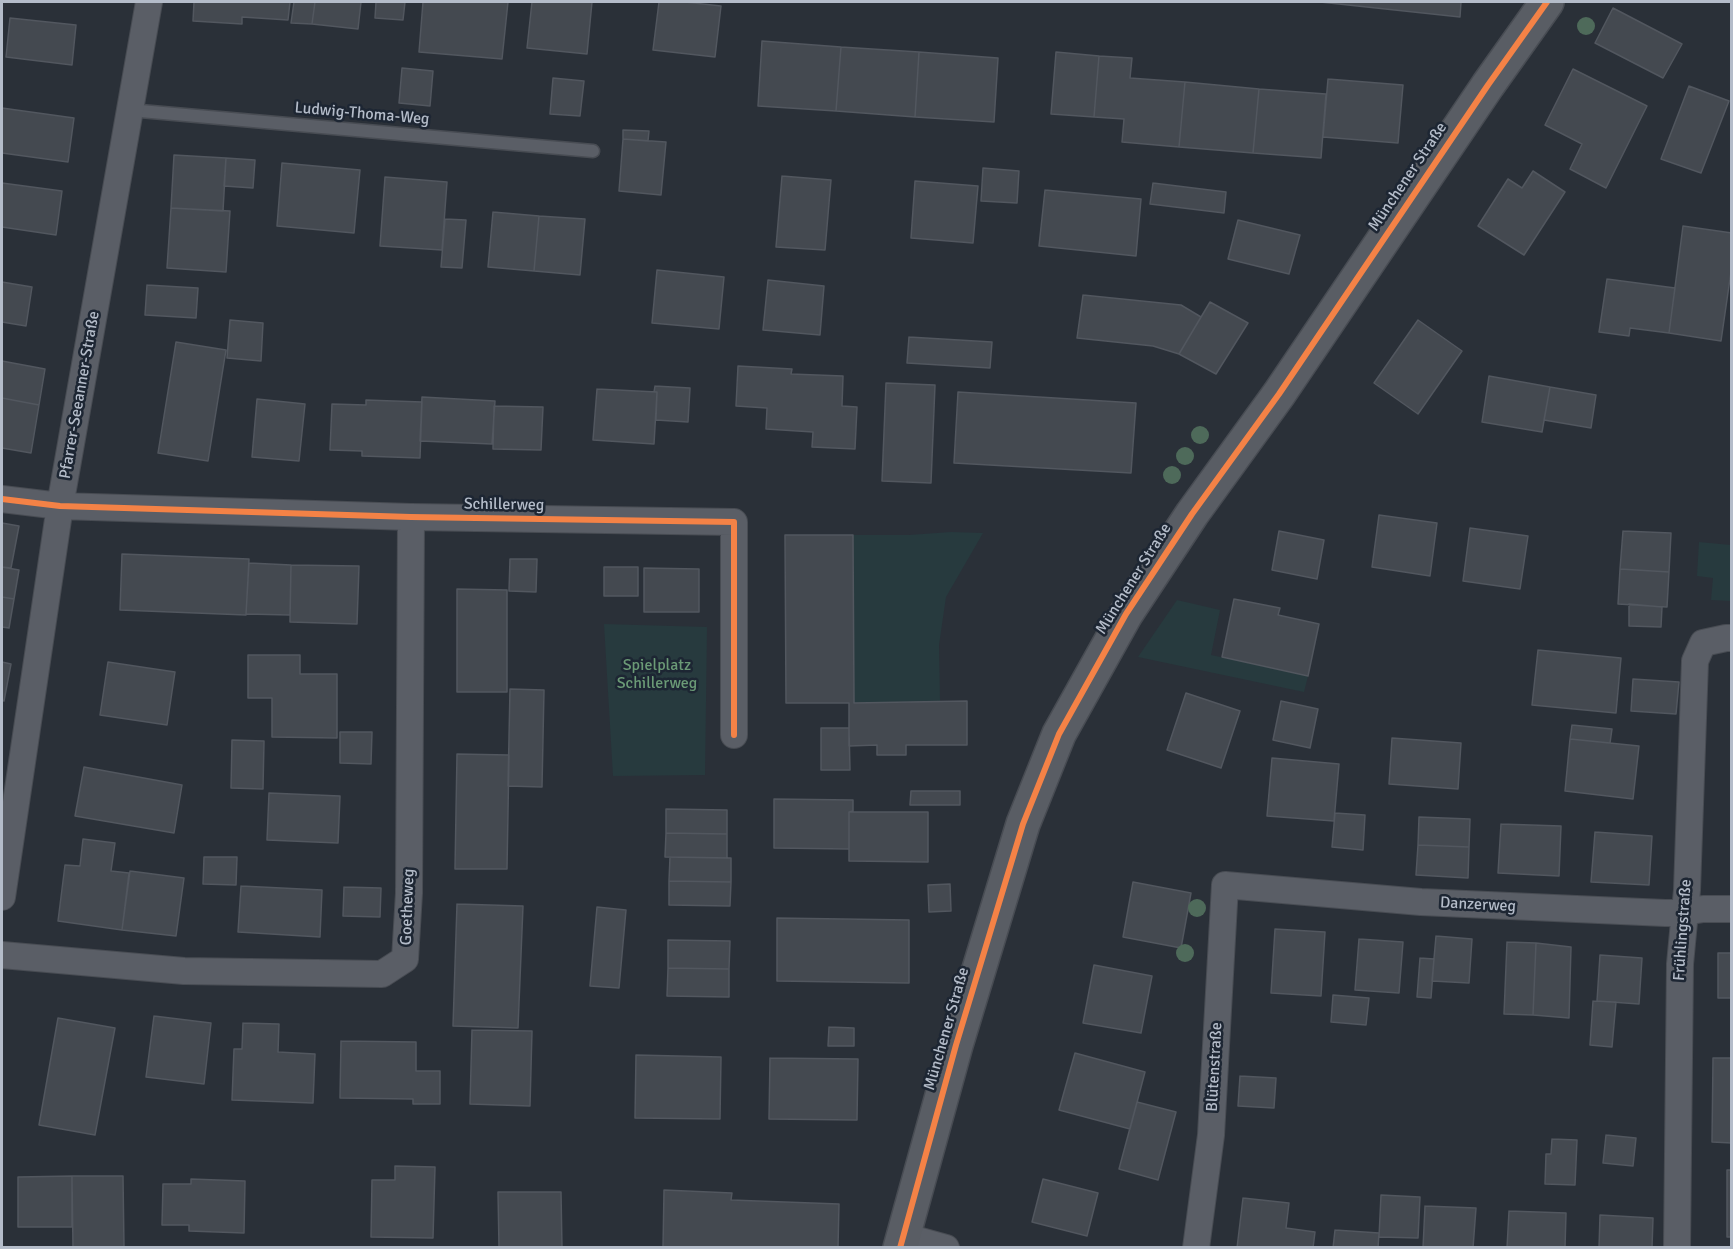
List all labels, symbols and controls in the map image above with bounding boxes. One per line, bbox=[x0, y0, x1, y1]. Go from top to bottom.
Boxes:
street label: Ludwig-Thoma-Weg bbox=[294, 99, 430, 129]
street label: Münchener Straße bbox=[1364, 119, 1452, 235]
street label: Pfarrer-Seeanner-Straße bbox=[56, 310, 104, 480]
street label: Schillerweg bbox=[464, 495, 544, 515]
street label: Münchener Straße bbox=[1092, 520, 1176, 638]
park label: Spielplatz Schillerweg bbox=[617, 656, 697, 694]
street label: Goetheweg bbox=[397, 868, 419, 946]
street label: Frühlingstraße bbox=[1670, 878, 1696, 982]
street label: Danzerweg bbox=[1440, 893, 1516, 917]
street label: Münchener Straße bbox=[920, 965, 974, 1093]
street label: Blütenstraße bbox=[1203, 1022, 1227, 1112]

